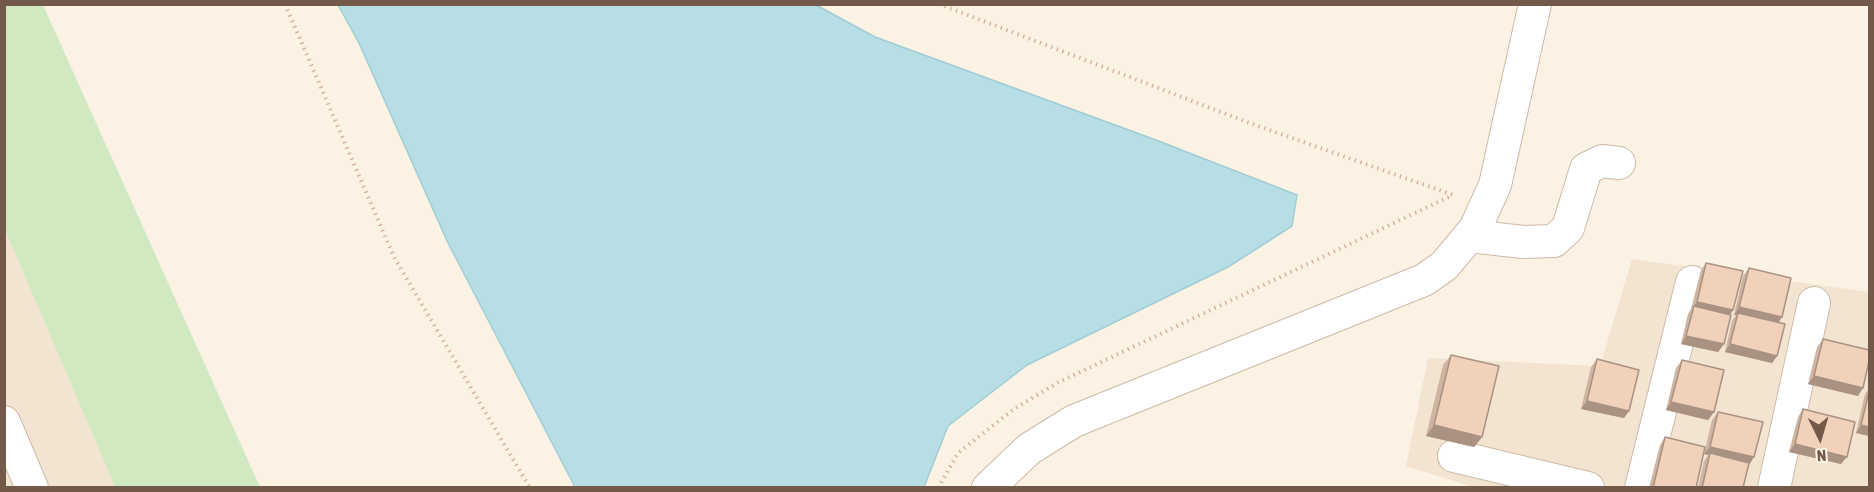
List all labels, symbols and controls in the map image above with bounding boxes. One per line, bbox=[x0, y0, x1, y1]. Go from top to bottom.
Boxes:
north arrow bbox=[1790, 408, 1850, 468]
text: N bbox=[1816, 447, 1827, 465]

